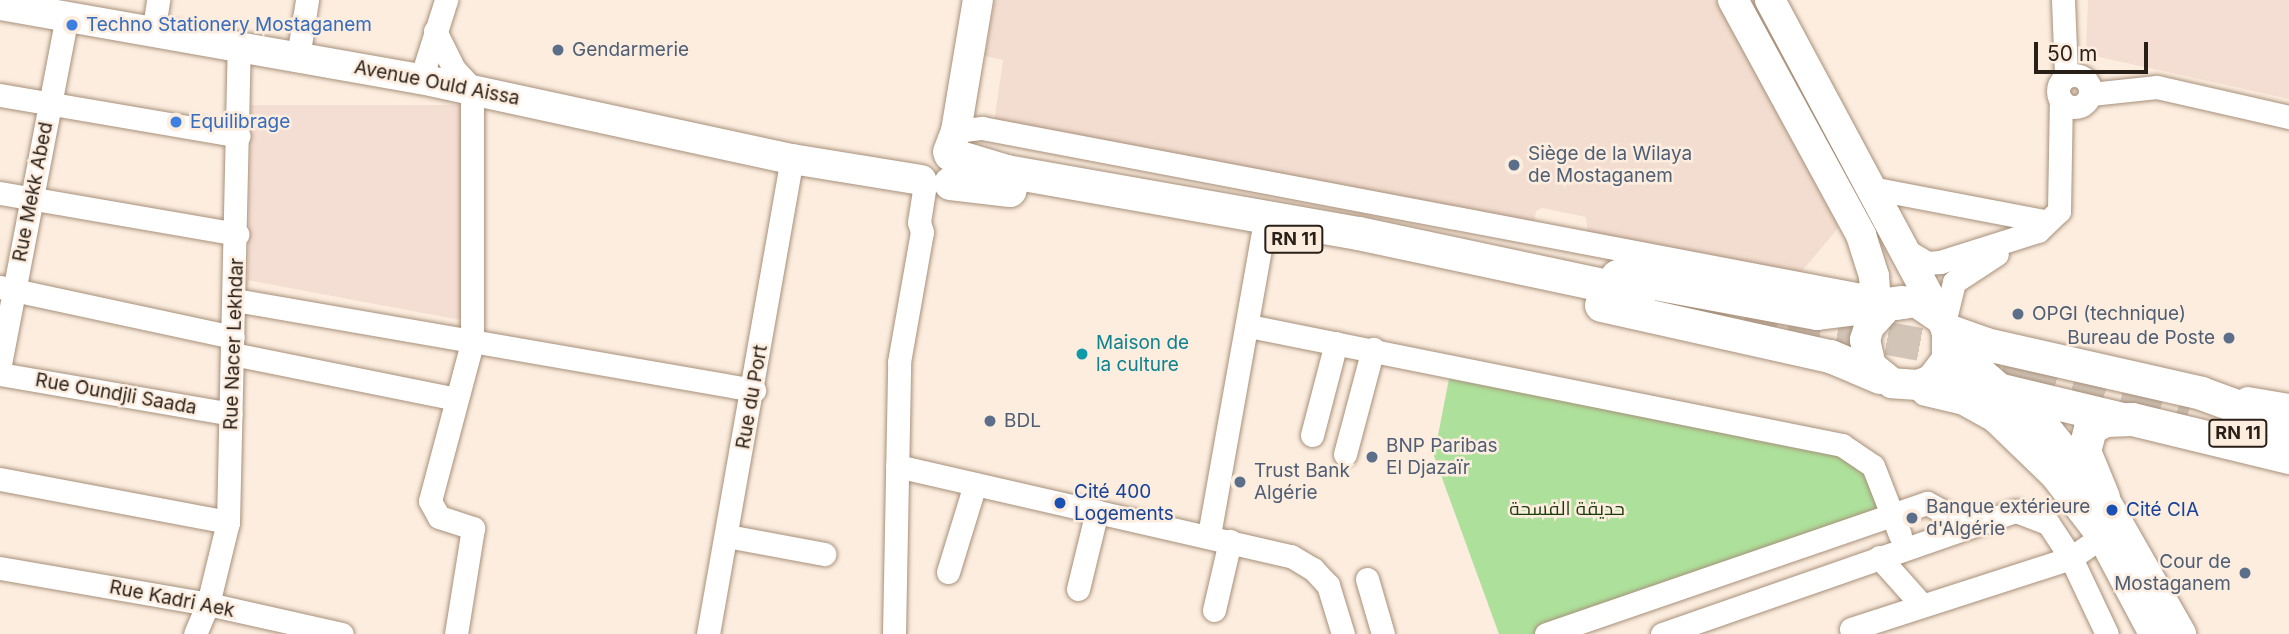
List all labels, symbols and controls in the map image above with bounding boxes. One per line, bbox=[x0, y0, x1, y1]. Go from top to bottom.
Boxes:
place label: Techno Stationery Mostaganem bbox=[86, 14, 372, 36]
marker: Techno Stationery Mostaganem bbox=[64, 17, 80, 33]
scale bar bbox=[2037, 28, 2151, 72]
place label: Gendarmerie bbox=[572, 39, 689, 61]
text: 50 m bbox=[2047, 41, 2097, 66]
marker: Gendarmerie bbox=[550, 42, 566, 58]
street label: Avenue Ould Aissa bbox=[352, 56, 522, 110]
place label: Equilibrage bbox=[190, 111, 290, 133]
marker: Equilibrage bbox=[168, 114, 184, 130]
street label: Rue Mekk Abed bbox=[8, 120, 58, 264]
place label: Siège de la Wilaya de Mostaganem bbox=[1528, 143, 1692, 187]
marker: Siège de la Wilaya de Mostaganem bbox=[1506, 157, 1522, 173]
road number: RN 11 bbox=[1264, 225, 1324, 254]
street label: Rue Nacer Lekhdar bbox=[220, 258, 248, 430]
place label: OPGI (technique) bbox=[2032, 303, 2186, 325]
marker: OPGI (technique) bbox=[2010, 306, 2026, 322]
place label: Bureau de Poste bbox=[2067, 327, 2215, 349]
marker: Bureau de Poste bbox=[2221, 330, 2237, 346]
place label: Maison de la culture bbox=[1096, 332, 1189, 376]
street label: Rue du Port bbox=[732, 343, 772, 451]
marker: Maison de la culture bbox=[1074, 346, 1090, 362]
street label: Rue Oundjli Saada bbox=[34, 369, 198, 419]
place label: BDL bbox=[1004, 410, 1041, 432]
marker: BDL bbox=[982, 413, 998, 429]
road number: RN 11 bbox=[2208, 418, 2268, 447]
place label: BNP Paribas El Djazaïr bbox=[1386, 435, 1498, 479]
marker: BNP Paribas El Djazaïr bbox=[1364, 449, 1380, 465]
place label: Trust Bank Algérie bbox=[1254, 460, 1350, 504]
marker: Trust Bank Algérie bbox=[1232, 474, 1248, 490]
place label: Cité 400 Logements bbox=[1074, 481, 1174, 525]
marker: Cité 400 Logements bbox=[1052, 495, 1068, 511]
place label: Banque extérieure d'Algérie bbox=[1926, 496, 2090, 540]
park label: حديقة الفسحة bbox=[1509, 498, 1625, 520]
place label: Cité CIA bbox=[2126, 499, 2199, 521]
marker: Cité CIA bbox=[2104, 502, 2120, 518]
marker: Banque extérieure d'Algérie bbox=[1904, 510, 1920, 526]
place label: Cour de Mostaganem bbox=[2114, 551, 2231, 595]
marker: Cour de Mostaganem bbox=[2237, 565, 2253, 581]
street label: Rue Kadri Aek bbox=[108, 576, 236, 622]

